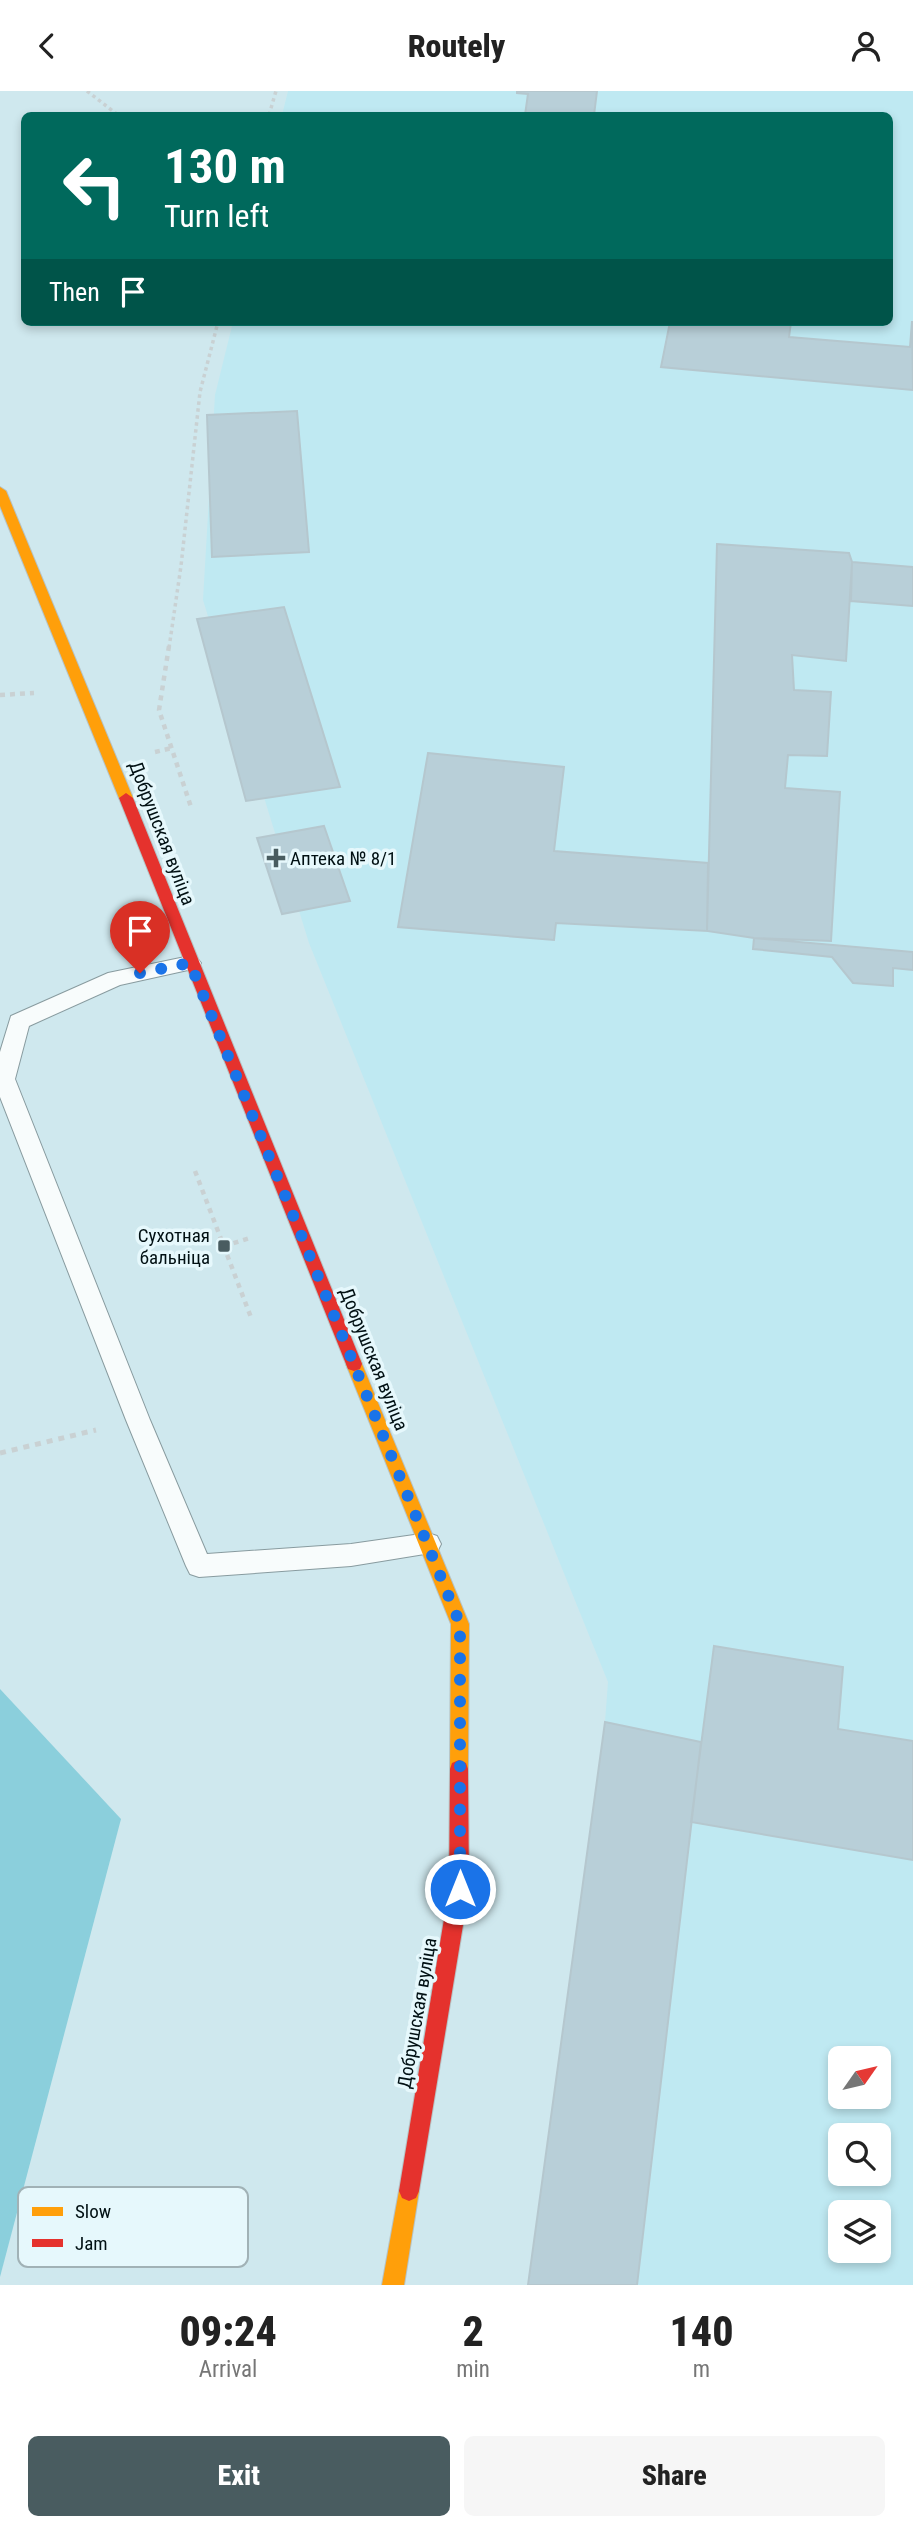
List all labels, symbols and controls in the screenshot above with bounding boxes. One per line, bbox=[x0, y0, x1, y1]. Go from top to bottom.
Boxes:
icon: back bbox=[28, 27, 66, 65]
text: Routely bbox=[408, 27, 505, 65]
icon: person bbox=[847, 27, 885, 65]
text: 130 m bbox=[164, 138, 286, 195]
icon: left bbox=[49, 140, 140, 231]
text: Turn left bbox=[164, 197, 269, 235]
icon: arrive bbox=[114, 273, 152, 311]
text: Then bbox=[49, 277, 100, 307]
street label: Добрушская вуліца bbox=[124, 758, 200, 908]
place label: Аптека № 8/1 bbox=[290, 847, 396, 870]
marker: Аптека № 8/1 bbox=[268, 850, 284, 866]
pin bbox=[110, 901, 170, 973]
icon: arrive bbox=[121, 912, 159, 950]
place label: Сухотная бальніца bbox=[138, 1224, 210, 1269]
marker: Сухотная бальніца bbox=[216, 1238, 232, 1254]
street label: Добрушская вуліца bbox=[335, 1284, 413, 1434]
position arrow bbox=[423, 1852, 497, 1926]
street label: Добрушская вуліца bbox=[392, 1936, 442, 2090]
north arrow bbox=[828, 2046, 891, 2109]
map controls bbox=[828, 2046, 891, 2263]
button: search bbox=[828, 2123, 891, 2186]
legend bbox=[18, 2187, 248, 2267]
text: Slow bbox=[75, 2200, 111, 2223]
button: layers bbox=[828, 2200, 891, 2263]
text: Jam bbox=[75, 2232, 108, 2255]
text: 09:24 bbox=[179, 2307, 277, 2356]
text: 2 bbox=[462, 2307, 484, 2356]
text: 140 bbox=[669, 2307, 734, 2356]
text: Arrival bbox=[199, 2356, 257, 2383]
text: min bbox=[456, 2356, 490, 2383]
text: m bbox=[693, 2356, 710, 2383]
button: Exit bbox=[28, 2436, 450, 2516]
button: Share bbox=[464, 2436, 885, 2516]

